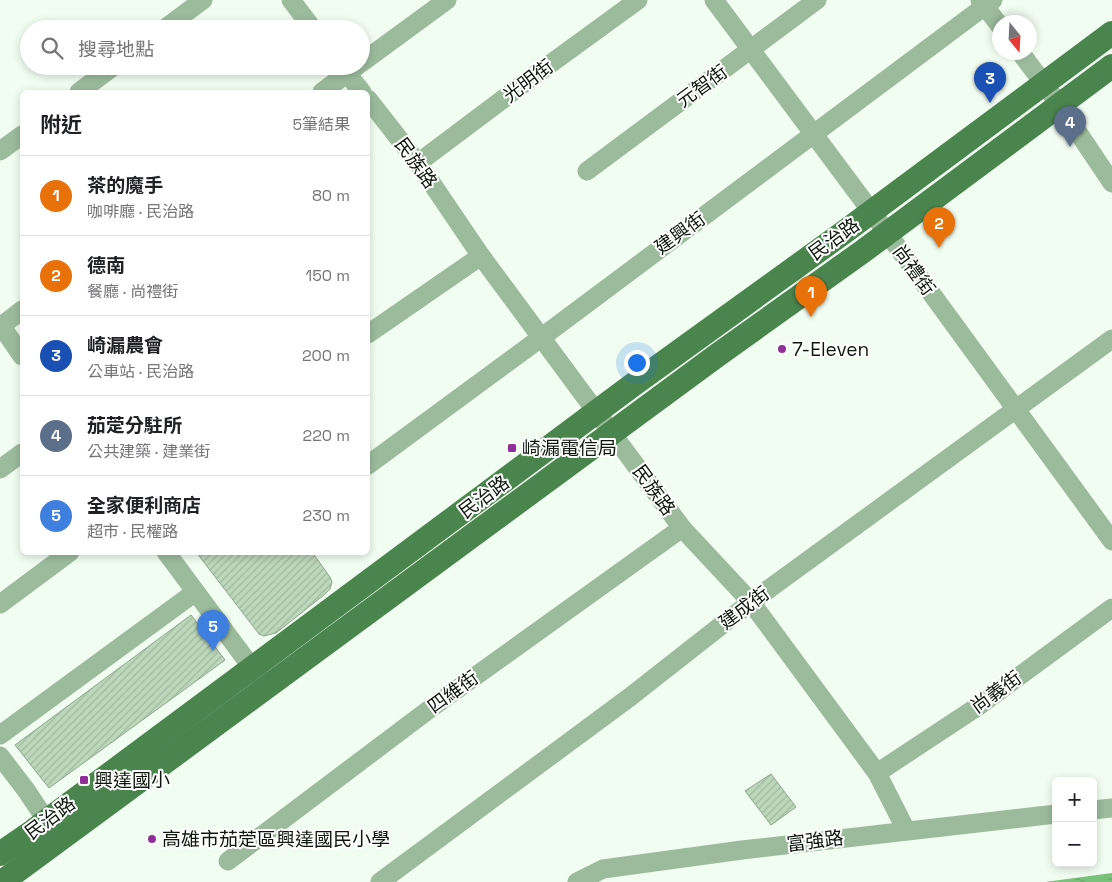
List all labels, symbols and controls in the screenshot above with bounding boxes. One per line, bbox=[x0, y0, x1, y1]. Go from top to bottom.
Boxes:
north arrow bbox=[992, 15, 1037, 60]
search box bbox=[20, 20, 370, 75]
icon: search bbox=[38, 34, 66, 62]
text: 搜尋地點 bbox=[78, 37, 154, 62]
street label: 光明街 bbox=[498, 54, 558, 108]
street label: 元智街 bbox=[672, 59, 732, 113]
pin: 3 bbox=[974, 62, 1006, 103]
pin: 4 bbox=[1054, 106, 1086, 147]
text: 附近 bbox=[40, 111, 82, 138]
text: 5筆結果 bbox=[292, 114, 350, 135]
street label: 民族路 bbox=[389, 133, 443, 193]
text: 茶的魔手 bbox=[87, 173, 163, 198]
text: 1 bbox=[52, 185, 60, 206]
text: 80 m bbox=[312, 185, 350, 206]
text: 咖啡廳 · 民治路 bbox=[87, 201, 194, 222]
street label: 建興街 bbox=[650, 206, 710, 260]
pin: 2 bbox=[923, 207, 955, 248]
street label: 民治路 bbox=[804, 212, 864, 266]
street label: 尚禮街 bbox=[887, 240, 941, 300]
text: 德南 bbox=[87, 253, 125, 278]
text: 2 bbox=[51, 265, 61, 286]
text: 150 m bbox=[306, 265, 350, 286]
pin: 1 bbox=[795, 276, 827, 317]
text: 餐廳 · 尚禮街 bbox=[87, 281, 178, 302]
text: 崎漏農會 bbox=[87, 333, 163, 358]
place label: 7-Eleven bbox=[792, 337, 869, 362]
marker: 7-Eleven bbox=[776, 343, 788, 355]
text: 3 bbox=[51, 345, 61, 366]
text: 200 m bbox=[302, 345, 350, 366]
your location bbox=[624, 350, 650, 376]
text: 公車站 · 民治路 bbox=[87, 361, 194, 382]
text: 茄萣分駐所 bbox=[87, 413, 182, 438]
text: 4 bbox=[51, 425, 61, 446]
text: 220 m bbox=[303, 425, 350, 446]
place label: 崎漏電信局 bbox=[522, 436, 617, 461]
text: 公共建築 · 建業街 bbox=[87, 441, 210, 462]
marker: 崎漏電信局 bbox=[506, 442, 518, 454]
street label: 民族路 bbox=[627, 460, 681, 520]
street label: 民治路 bbox=[454, 470, 514, 524]
text: 全家便利商店 bbox=[87, 493, 201, 518]
text: 5 bbox=[51, 505, 61, 526]
text: 230 m bbox=[303, 505, 350, 526]
text: 超市 · 民權路 bbox=[87, 521, 178, 542]
street label: 建成街 bbox=[714, 581, 774, 635]
pin: 5 bbox=[197, 610, 229, 651]
street label: 四維街 bbox=[423, 665, 483, 719]
street label: 尚義街 bbox=[966, 665, 1026, 719]
place label: 興達國小 bbox=[94, 768, 170, 793]
marker: 興達國小 bbox=[78, 774, 90, 786]
map controls bbox=[1052, 777, 1097, 867]
button: + bbox=[1052, 777, 1097, 822]
street label: 民治路 bbox=[20, 791, 80, 845]
button: − bbox=[1052, 822, 1097, 867]
street label: 富強路 bbox=[785, 825, 845, 857]
place label: 高雄市茄萣區興達國民小學 bbox=[162, 827, 390, 852]
marker: 高雄市茄萣區興達國民小學 bbox=[146, 833, 158, 845]

